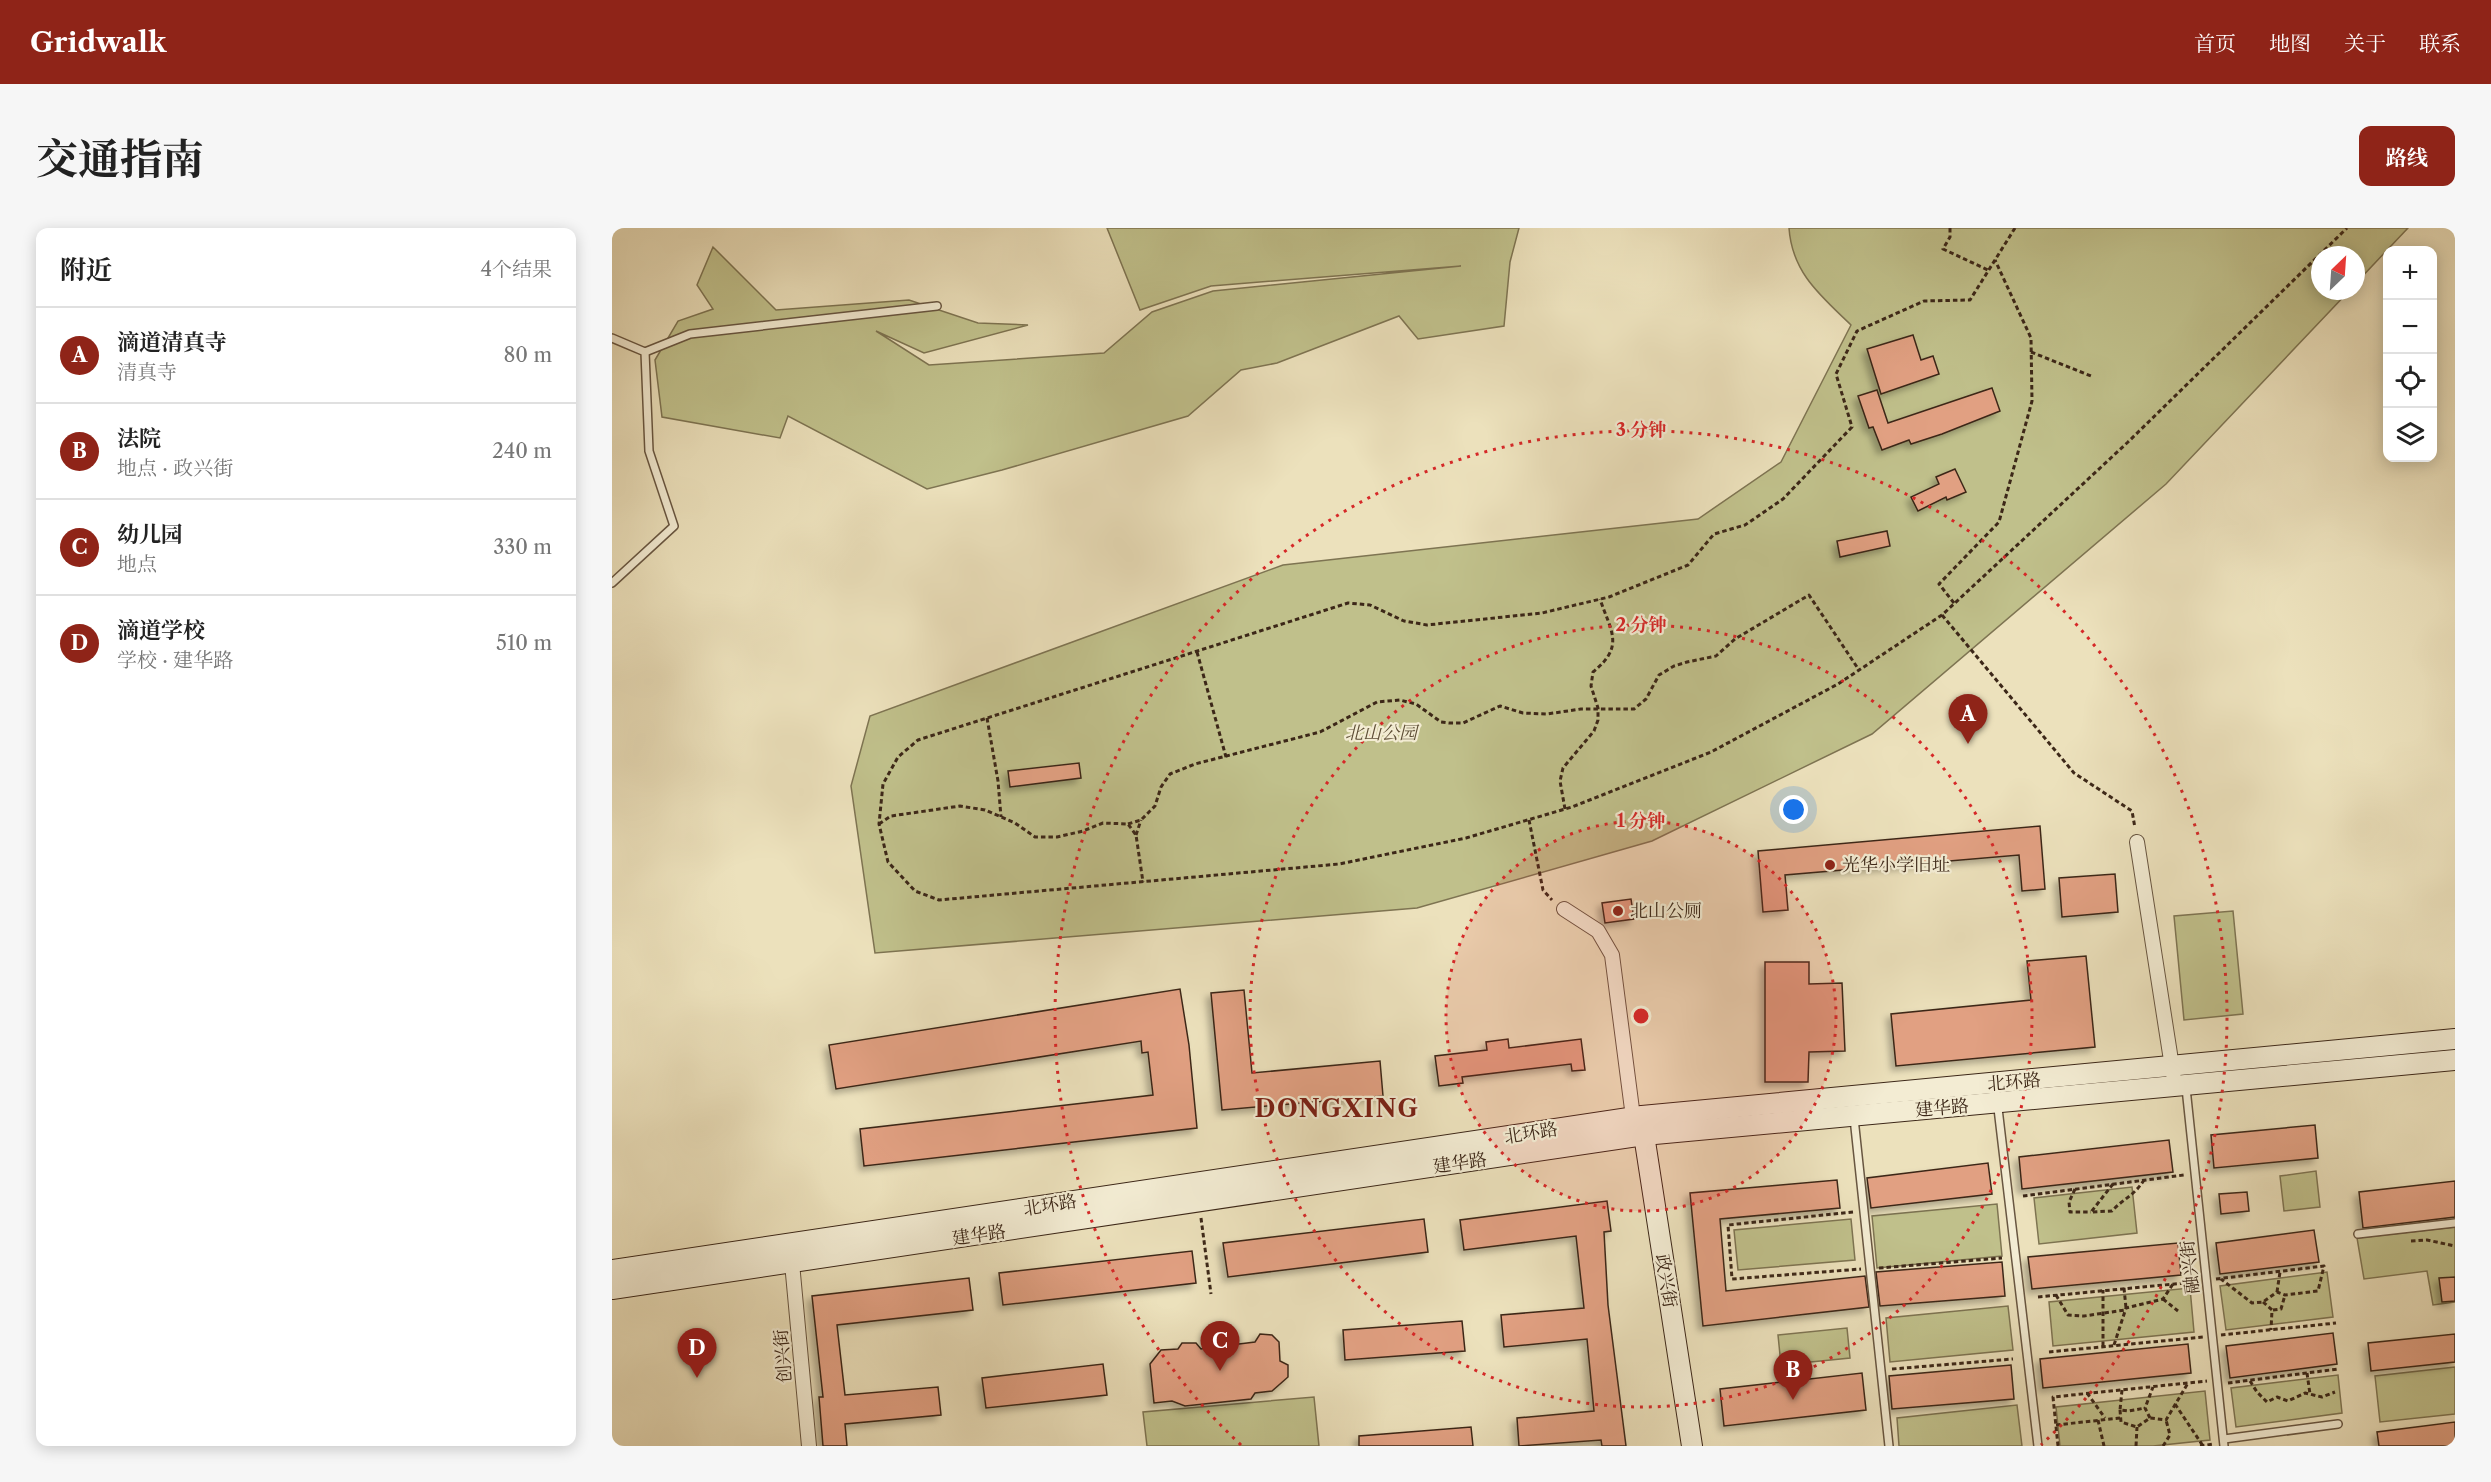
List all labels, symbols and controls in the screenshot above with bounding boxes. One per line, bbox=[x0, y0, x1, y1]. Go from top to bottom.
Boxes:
text: Gridwalk bbox=[30, 25, 166, 59]
text: 首页 bbox=[2194, 31, 2236, 56]
text: 地图 bbox=[2269, 31, 2311, 56]
text: 关于 bbox=[2344, 31, 2386, 56]
text: 联系 bbox=[2419, 31, 2461, 56]
button: 路线 bbox=[2359, 126, 2455, 186]
text: 交通指南 bbox=[36, 133, 204, 185]
north arrow bbox=[2311, 246, 2365, 300]
map controls bbox=[2383, 246, 2437, 462]
button: + bbox=[2383, 246, 2437, 300]
text: 附近 bbox=[60, 254, 112, 286]
text: 4个结果 bbox=[480, 257, 552, 281]
button: − bbox=[2383, 300, 2437, 354]
text: 滴道清真寺 bbox=[117, 329, 227, 356]
text: A bbox=[72, 343, 87, 367]
text: 80 m bbox=[504, 343, 552, 367]
button: locate bbox=[2383, 354, 2437, 408]
text: 清真寺 bbox=[117, 360, 177, 384]
button: layers bbox=[2383, 408, 2437, 462]
text: 3 分钟 bbox=[1616, 419, 1666, 441]
text: 法院 bbox=[117, 425, 161, 452]
text: B bbox=[72, 439, 87, 463]
text: 240 m bbox=[492, 439, 552, 463]
text: 地点 · 政兴街 bbox=[117, 456, 233, 480]
text: 幼儿园 bbox=[117, 521, 183, 548]
text: C bbox=[71, 535, 88, 559]
text: 330 m bbox=[493, 535, 552, 559]
text: 地点 bbox=[117, 552, 157, 576]
text: 2 分钟 bbox=[1615, 614, 1667, 636]
text: 滴道学校 bbox=[117, 617, 205, 644]
text: D bbox=[71, 631, 88, 655]
text: 510 m bbox=[496, 631, 552, 655]
text: 学校 · 建华路 bbox=[117, 648, 233, 672]
pin: A bbox=[1948, 694, 1988, 744]
park label: 北山公园 bbox=[1345, 722, 1420, 744]
your location bbox=[1779, 795, 1808, 824]
text: 1 分钟 bbox=[1617, 810, 1665, 832]
place label: 光华小学旧址 bbox=[1842, 854, 1950, 876]
marker: 光华小学旧址 bbox=[1823, 858, 1837, 872]
place label: 北山公厕 bbox=[1630, 900, 1702, 922]
marker: 北山公厕 bbox=[1611, 904, 1625, 918]
centre of rings bbox=[1631, 1006, 1651, 1026]
street label: 北环路 bbox=[1986, 1069, 2042, 1095]
district label: DONGXING bbox=[1255, 1094, 1419, 1123]
street label: 建华路 bbox=[1914, 1095, 1970, 1121]
street label: 北环路 bbox=[1503, 1118, 1559, 1148]
street label: 建华路 bbox=[1432, 1148, 1488, 1178]
street label: 北环路 bbox=[1022, 1190, 1078, 1220]
street label: 建华路 bbox=[951, 1220, 1007, 1250]
street label: 融兴街 bbox=[2176, 1239, 2204, 1295]
street label: 政兴街 bbox=[1651, 1253, 1681, 1309]
pin: C bbox=[1200, 1322, 1240, 1371]
pin: D bbox=[678, 1328, 716, 1378]
street label: 创兴街 bbox=[770, 1328, 796, 1384]
pin: B bbox=[1774, 1350, 1812, 1400]

